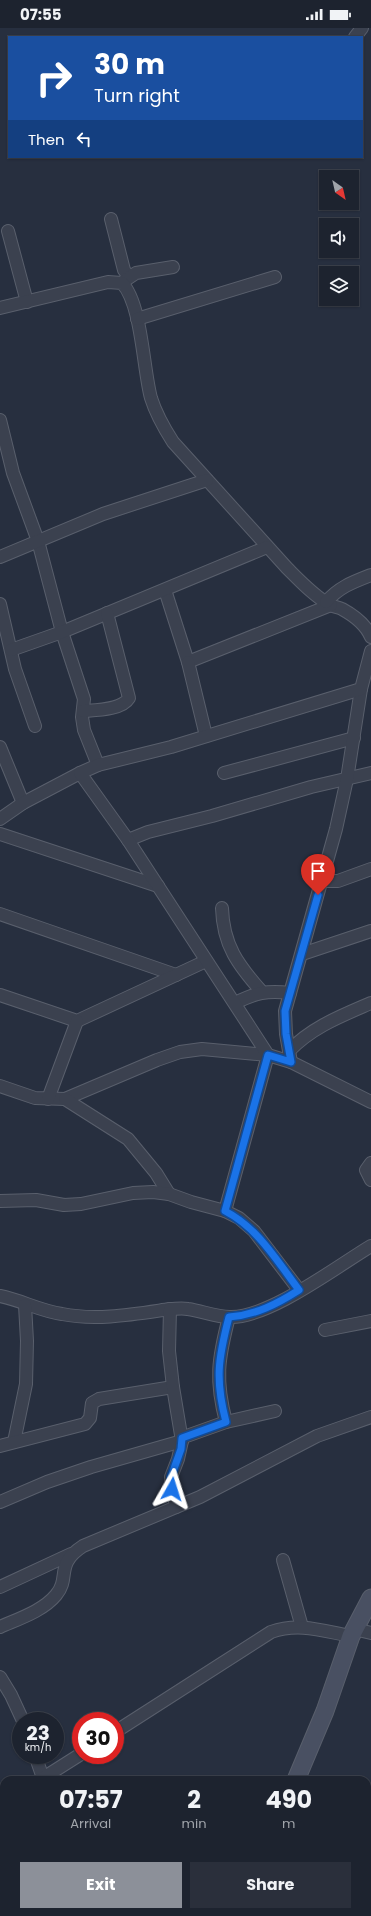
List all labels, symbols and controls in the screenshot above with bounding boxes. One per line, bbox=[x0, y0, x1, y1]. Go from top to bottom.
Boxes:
text: 07:55 bbox=[20, 4, 62, 25]
text: 30 m bbox=[94, 45, 165, 84]
icon: right bbox=[28, 52, 80, 104]
text: Turn right bbox=[94, 83, 180, 108]
icon: left bbox=[73, 128, 95, 150]
text: Then bbox=[28, 129, 65, 150]
north arrow bbox=[319, 170, 359, 210]
map controls bbox=[319, 170, 359, 306]
button: sound bbox=[319, 218, 359, 258]
button: layers bbox=[319, 266, 359, 306]
pin bbox=[301, 854, 335, 895]
icon: arrive bbox=[307, 860, 329, 882]
position arrow bbox=[151, 1468, 193, 1510]
speed limit sign: 30 bbox=[72, 1712, 124, 1764]
text: 23 bbox=[26, 1719, 50, 1747]
text: km/h bbox=[25, 1740, 51, 1755]
text: 07:57 bbox=[59, 1783, 123, 1816]
text: 2 bbox=[187, 1783, 201, 1816]
text: 490 bbox=[265, 1783, 312, 1816]
text: Arrival bbox=[70, 1814, 111, 1833]
text: min bbox=[182, 1814, 206, 1833]
text: m bbox=[282, 1814, 295, 1833]
button: Exit bbox=[20, 1862, 182, 1908]
button: Share bbox=[190, 1862, 351, 1908]

